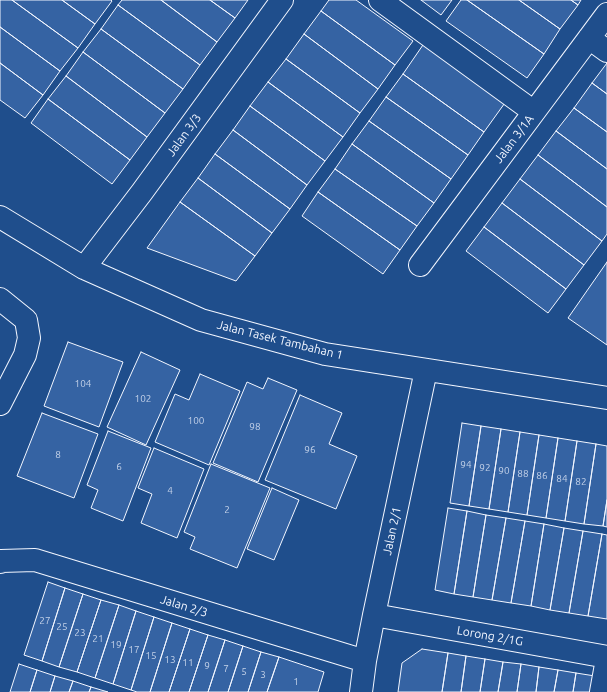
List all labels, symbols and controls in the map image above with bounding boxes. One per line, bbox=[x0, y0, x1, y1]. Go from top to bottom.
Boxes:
street label: Jalan 3/3 bbox=[164, 111, 204, 159]
street label: Jalan 3/1A bbox=[491, 112, 537, 166]
street label: Jalan Tasek Tambahan 1 bbox=[216, 317, 344, 363]
house number: 104 bbox=[75, 378, 91, 390]
house number: 102 bbox=[135, 393, 151, 405]
house number: 100 bbox=[188, 415, 204, 427]
house number: 98 bbox=[249, 421, 261, 433]
house number: 96 bbox=[304, 444, 316, 456]
house number: 8 bbox=[55, 449, 61, 461]
house number: 94 bbox=[460, 459, 472, 471]
house number: 6 bbox=[116, 461, 122, 473]
house number: 92 bbox=[479, 462, 491, 474]
house number: 90 bbox=[498, 465, 510, 477]
house number: 88 bbox=[517, 468, 529, 480]
house number: 86 bbox=[536, 470, 548, 482]
house number: 84 bbox=[556, 473, 568, 485]
house number: 82 bbox=[575, 476, 587, 488]
house number: 4 bbox=[167, 485, 173, 497]
house number: 2 bbox=[224, 504, 230, 516]
street label: Jalan 2/1 bbox=[380, 506, 404, 556]
street label: Jalan 2/3 bbox=[158, 592, 210, 620]
house number: 27 bbox=[39, 615, 51, 627]
house number: 25 bbox=[56, 621, 68, 633]
street label: Lorong 2/1G bbox=[456, 623, 524, 649]
house number: 23 bbox=[74, 627, 86, 639]
house number: 21 bbox=[92, 633, 104, 645]
house number: 19 bbox=[110, 639, 122, 651]
house number: 17 bbox=[128, 644, 140, 656]
house number: 15 bbox=[145, 650, 157, 662]
house number: 13 bbox=[164, 654, 176, 666]
house number: 11 bbox=[182, 657, 194, 669]
house number: 9 bbox=[204, 660, 210, 672]
house number: 7 bbox=[223, 663, 229, 675]
house number: 5 bbox=[241, 666, 247, 678]
house number: 3 bbox=[260, 669, 266, 681]
house number: 1 bbox=[293, 676, 299, 688]

